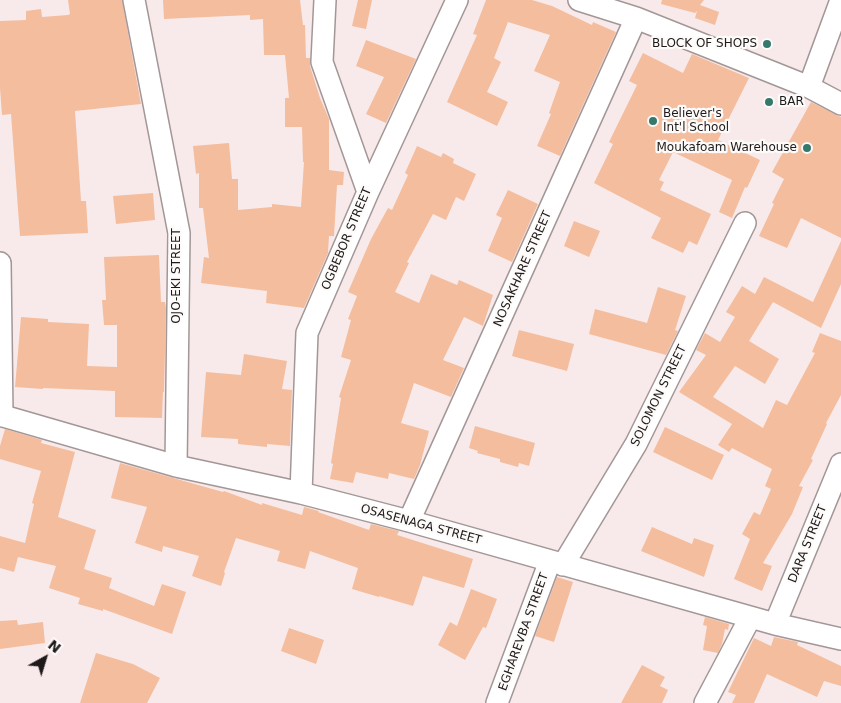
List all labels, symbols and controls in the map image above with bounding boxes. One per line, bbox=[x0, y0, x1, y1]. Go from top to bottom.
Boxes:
place label: BLOCK OF SHOPS bbox=[652, 37, 757, 51]
marker: BLOCK OF SHOPS bbox=[761, 38, 773, 50]
place label: BAR bbox=[779, 95, 804, 109]
marker: BAR bbox=[763, 96, 775, 108]
place label: Believer's Int'l School bbox=[663, 107, 729, 135]
marker: Believer's Int'l School bbox=[647, 115, 659, 127]
place label: Moukafoam Warehouse bbox=[656, 141, 797, 155]
marker: Moukafoam Warehouse bbox=[801, 142, 813, 154]
street label: OGBEBOR STREET bbox=[319, 186, 375, 292]
street label: NOSAKHARE STREET bbox=[491, 209, 555, 329]
street label: OJO-EKI STREET bbox=[170, 228, 184, 324]
street label: SOLOMON STREET bbox=[628, 343, 690, 449]
street label: OSASENAGA STREET bbox=[359, 502, 483, 548]
street label: DARA STREET bbox=[786, 503, 830, 585]
street label: EGHAREVBA STREET bbox=[496, 571, 552, 693]
north arrow bbox=[20, 633, 70, 683]
text: N bbox=[45, 636, 64, 656]

